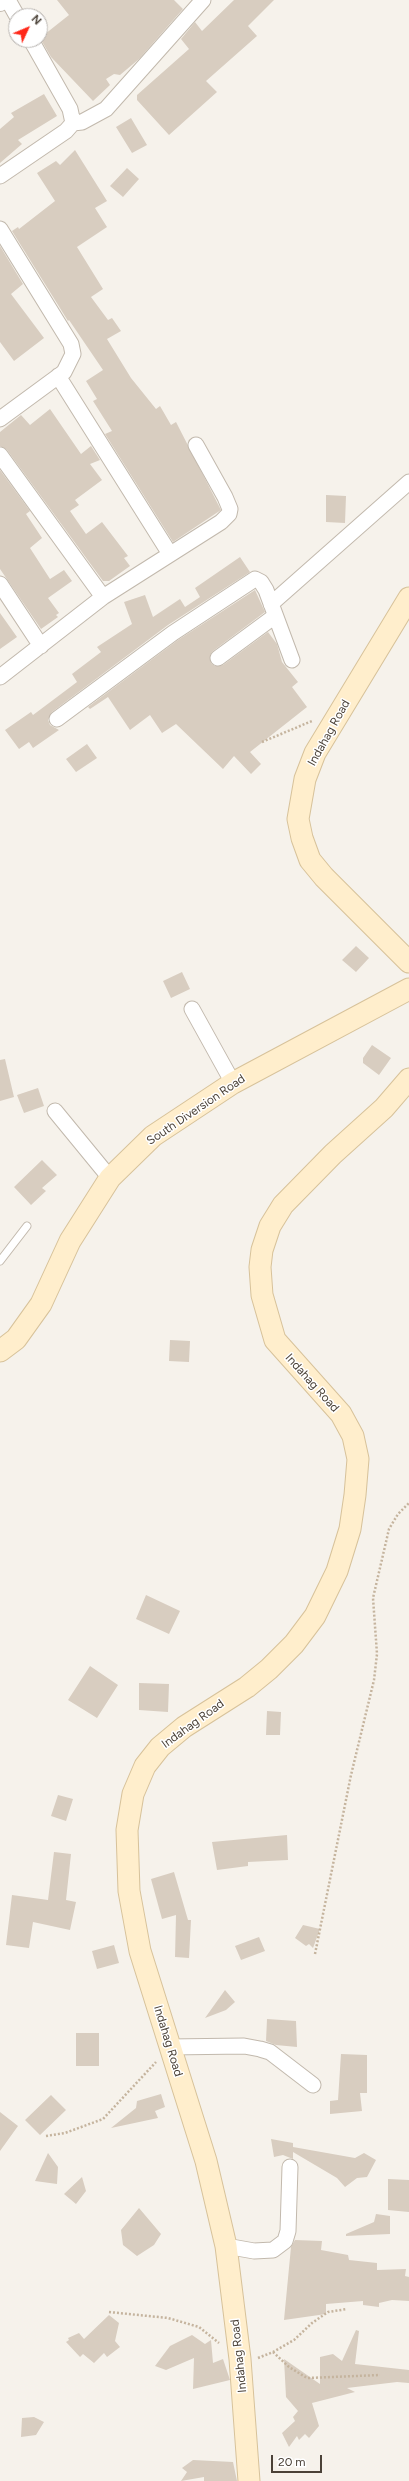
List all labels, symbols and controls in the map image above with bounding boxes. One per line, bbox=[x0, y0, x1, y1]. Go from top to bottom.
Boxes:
north arrow bbox=[8, 8, 48, 48]
text: N bbox=[29, 12, 44, 28]
street label: Indahag Road bbox=[305, 697, 353, 769]
street label: South Diversion Road bbox=[144, 1072, 248, 1148]
street label: Indahag Road bbox=[282, 1351, 342, 1415]
street label: Indahag Road bbox=[159, 1697, 227, 1751]
street label: Indahag Road bbox=[150, 2004, 186, 2078]
street label: Indahag Road bbox=[228, 2319, 250, 2393]
scale bar bbox=[273, 2447, 324, 2473]
text: 20 m bbox=[278, 2455, 306, 2469]

